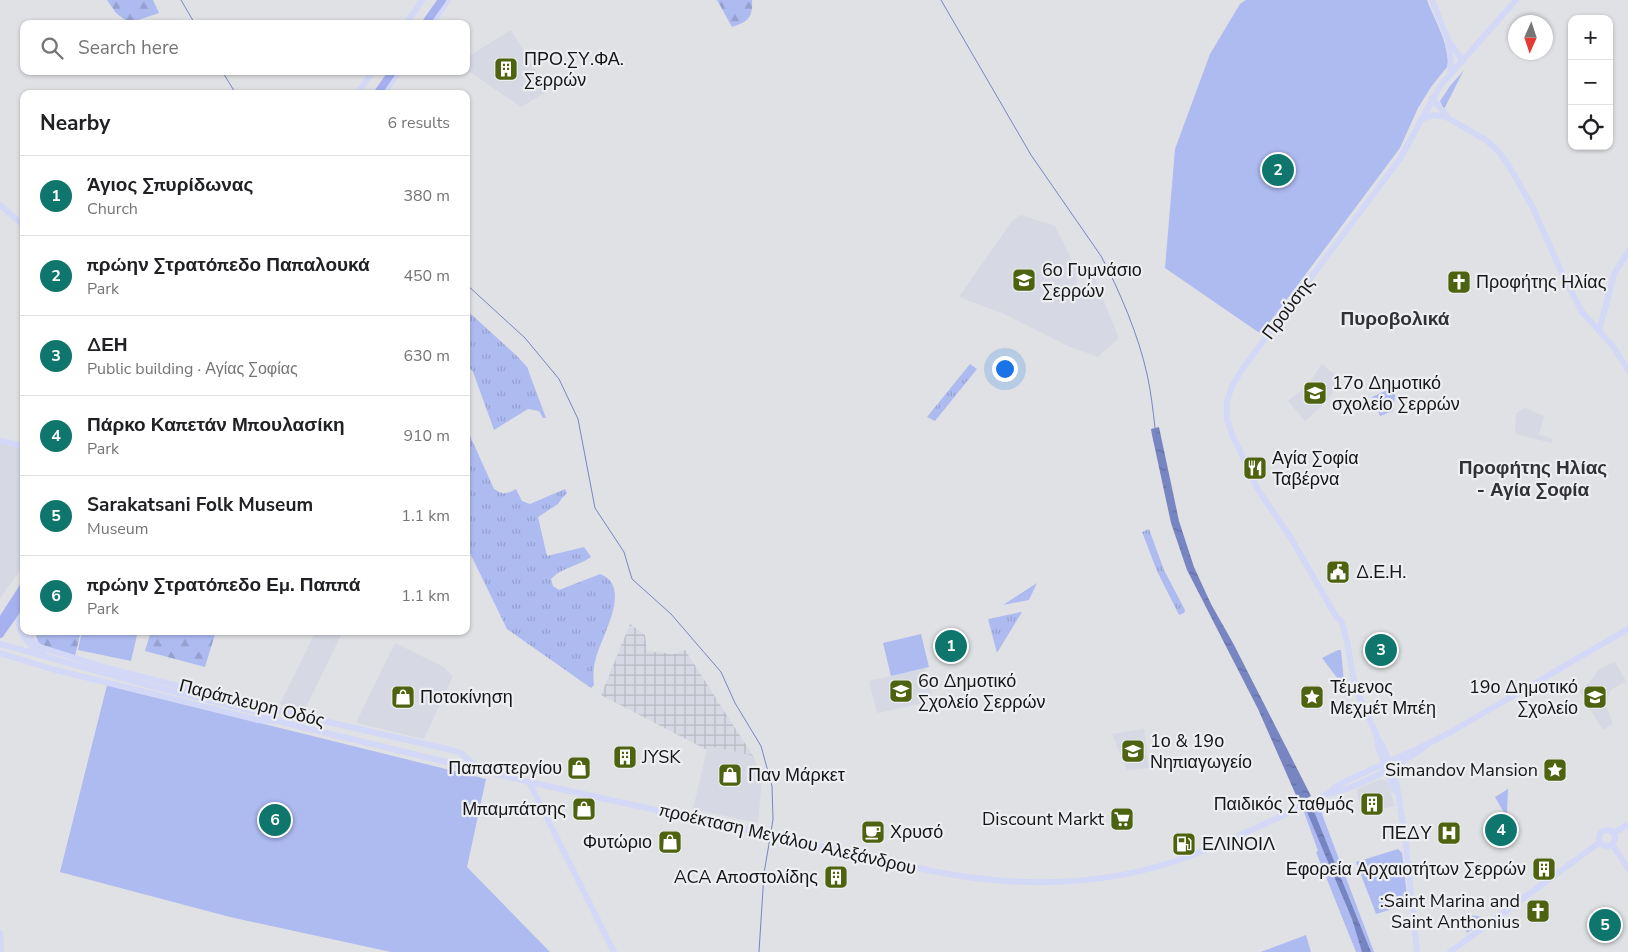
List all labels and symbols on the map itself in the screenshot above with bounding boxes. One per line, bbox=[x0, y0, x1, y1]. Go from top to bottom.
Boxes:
north arrow bbox=[1508, 15, 1553, 60]
place label: ΠΡΟ.ΣΥ.ΦΑ. Σερρών bbox=[524, 47, 624, 92]
building icon: ΠΡΟ.ΣΥ.ΦΑ. Σερρών bbox=[493, 56, 519, 82]
pin: 2 bbox=[1262, 151, 1294, 189]
place label: 6ο Γυμνάσιο Σερρών bbox=[1042, 258, 1142, 303]
school or university icon: 6ο Γυμνάσιο Σερρών bbox=[1011, 267, 1037, 293]
church icon: Προφήτης Ηλίας bbox=[1446, 269, 1472, 295]
place label: Προφήτης Ηλίας bbox=[1476, 270, 1607, 294]
street label: Προύσης bbox=[1256, 271, 1320, 344]
district label: Πυροβολικά bbox=[1341, 306, 1450, 332]
your location bbox=[992, 356, 1018, 382]
place label: 17ο Δημοτικό σχολείο Σερρών bbox=[1332, 371, 1460, 416]
school or university icon: 17ο Δημοτικό σχολείο Σερρών bbox=[1302, 380, 1328, 406]
place label: Αγία Σοφία Ταβέρνα bbox=[1272, 446, 1359, 491]
restaurant icon: Αγία Σοφία Ταβέρνα bbox=[1242, 455, 1268, 481]
district label: Προφήτης Ηλίας - Αγία Σοφία bbox=[1459, 455, 1607, 503]
public building icon: Δ.Ε.Η. bbox=[1325, 559, 1351, 585]
place label: Δ.Ε.Η. bbox=[1356, 560, 1406, 584]
pin: 1 bbox=[935, 627, 967, 665]
pin: 3 bbox=[1365, 631, 1397, 669]
place label: 6ο Δημοτικό Σχολείο Σερρών bbox=[918, 669, 1045, 714]
street label: Παράπλευρη Οδός bbox=[177, 673, 328, 733]
place label: Τέμενος Μεχμέτ Μπέη bbox=[1330, 675, 1436, 720]
place label: 19ο Δημοτικό Σχολείο bbox=[1469, 675, 1578, 720]
school or university icon: 6ο Δημοτικό Σχολείο Σερρών bbox=[888, 678, 914, 704]
shop icon: Ποτοκίνηση bbox=[390, 684, 416, 710]
place icon: Τέμενος Μεχμέτ Μπέη bbox=[1299, 684, 1325, 710]
school or university icon: 19ο Δημοτικό Σχολείο bbox=[1582, 684, 1608, 710]
place label: Ποτοκίνηση bbox=[420, 685, 513, 709]
place label: 1ο & 19ο Νηπιαγωγείο bbox=[1150, 729, 1252, 774]
school or university icon: 1ο & 19ο Νηπιαγωγείο bbox=[1120, 738, 1146, 764]
building icon: JYSK bbox=[612, 744, 638, 770]
place label: JYSK bbox=[641, 745, 681, 769]
shop icon: Παπαστεργίου bbox=[566, 755, 592, 781]
place label: Παπαστεργίου bbox=[448, 756, 562, 780]
place icon: Simandov Mansion bbox=[1542, 757, 1568, 783]
place label: Simandov Mansion bbox=[1385, 758, 1538, 782]
shop icon: Παν Μάρκετ bbox=[717, 762, 743, 788]
place label: Παν Μάρκετ bbox=[748, 763, 845, 787]
building icon: Παιδικός Σταθμός bbox=[1359, 791, 1385, 817]
place label: Παιδικός Σταθμός bbox=[1214, 792, 1354, 816]
shop icon: Μπαμπάτσης bbox=[571, 796, 597, 822]
place label: Μπαμπάτσης bbox=[462, 797, 566, 821]
street label: προέκταση Μεγάλου Αλεξάνδρου bbox=[657, 798, 919, 880]
pin: 6 bbox=[259, 801, 291, 839]
supermarket icon: Discount Markt bbox=[1109, 806, 1135, 832]
place label: Discount Markt bbox=[982, 807, 1105, 831]
pin: 4 bbox=[1485, 811, 1517, 849]
cafe icon: Χρυσό bbox=[860, 819, 886, 845]
place label: Χρυσό bbox=[890, 820, 943, 844]
hospital icon: ΠΕΔΥ bbox=[1436, 820, 1462, 846]
place label: ΠΕΔΥ bbox=[1382, 821, 1432, 845]
shop icon: Φυτώριο bbox=[657, 829, 683, 855]
place label: Φυτώριο bbox=[583, 830, 652, 854]
fuel station icon: ΕΛΙΝΟΙΛ bbox=[1171, 831, 1197, 857]
place label: ΕΛΙΝΟΙΛ bbox=[1202, 832, 1275, 856]
building icon: Εφορεία Αρχαιοτήτων Σερρών bbox=[1531, 856, 1557, 882]
place label: Εφορεία Αρχαιοτήτων Σερρών bbox=[1286, 857, 1526, 881]
building icon: ACA Αποστολίδης bbox=[823, 864, 849, 890]
place label: ACA Αποστολίδης bbox=[674, 865, 818, 889]
place label: :Saint Marina and Saint Anthonius bbox=[1380, 889, 1520, 934]
church icon: :Saint Marina and Saint Anthonius bbox=[1525, 898, 1551, 924]
pin: 5 bbox=[1589, 906, 1621, 944]

